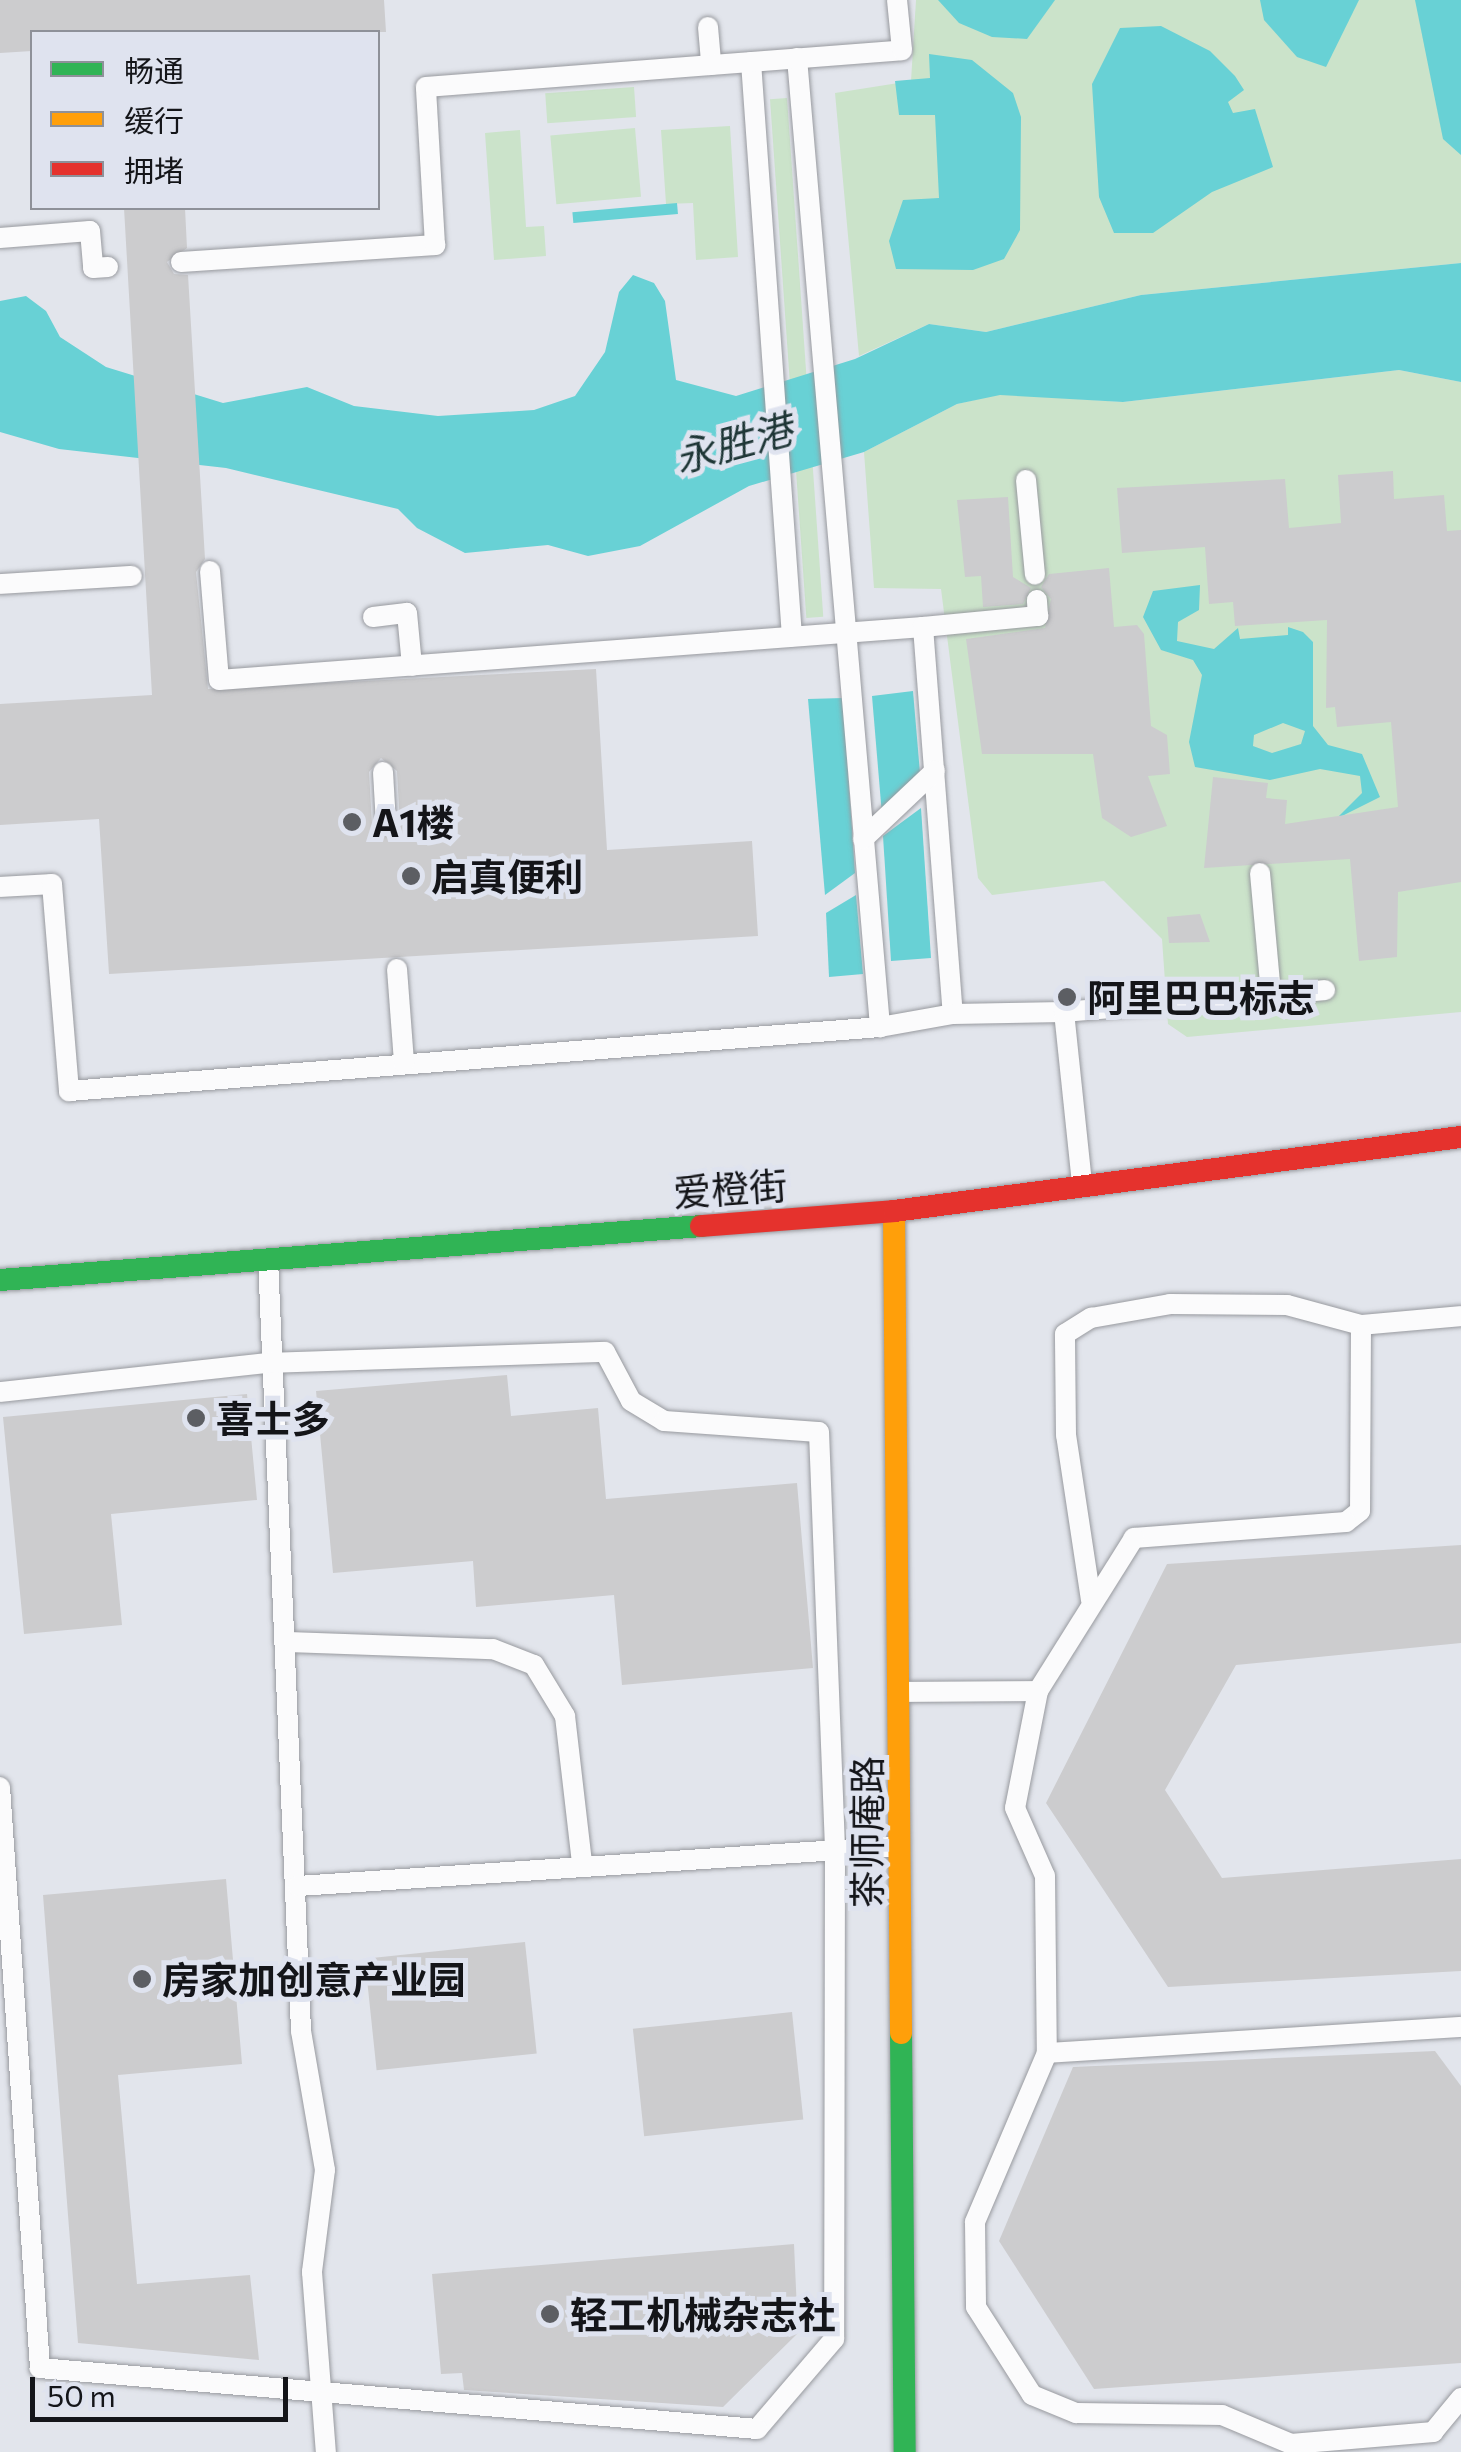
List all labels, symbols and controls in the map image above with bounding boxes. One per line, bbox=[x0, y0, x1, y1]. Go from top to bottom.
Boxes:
legend bbox=[30, 30, 380, 210]
text: 畅通 bbox=[124, 51, 184, 88]
text: 缓行 bbox=[124, 101, 184, 138]
text: 拥堵 bbox=[124, 151, 184, 188]
water label: 永胜港 bbox=[669, 403, 797, 481]
place label: A1楼 bbox=[372, 799, 454, 845]
marker: A1楼 bbox=[341, 811, 363, 833]
place label: 启真便利 bbox=[431, 853, 583, 899]
marker: 启真便利 bbox=[400, 865, 422, 887]
place label: 阿里巴巴标志 bbox=[1087, 974, 1315, 1020]
marker: 阿里巴巴标志 bbox=[1056, 986, 1078, 1008]
street label: 爱橙街 bbox=[672, 1161, 788, 1215]
place label: 喜士多 bbox=[216, 1395, 330, 1441]
marker: 喜士多 bbox=[185, 1407, 207, 1429]
street label: 茶师庵路 bbox=[843, 1756, 889, 1908]
place label: 房家加创意产业园 bbox=[162, 1956, 466, 2002]
marker: 房家加创意产业园 bbox=[131, 1968, 153, 1990]
place label: 轻工机械杂志社 bbox=[570, 2291, 836, 2337]
marker: 轻工机械杂志社 bbox=[539, 2303, 561, 2325]
scale bar bbox=[35, 2357, 292, 2419]
text: 50 m bbox=[47, 2376, 116, 2413]

